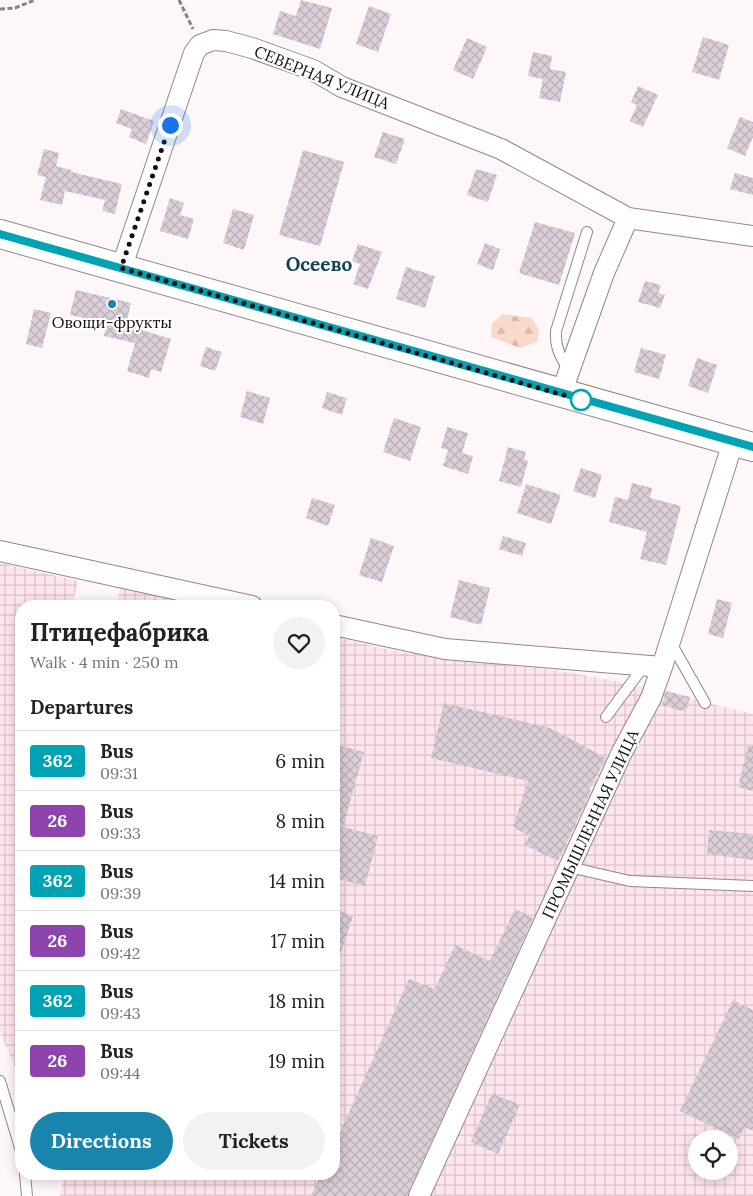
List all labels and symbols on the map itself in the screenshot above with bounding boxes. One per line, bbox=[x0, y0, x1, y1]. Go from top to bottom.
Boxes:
street label: СЕВЕРНАЯ УЛИЦА bbox=[252, 41, 393, 114]
your location bbox=[158, 113, 183, 138]
district label: Осеево bbox=[286, 252, 353, 276]
marker: Овощи-фрукты bbox=[106, 298, 118, 310]
place label: Овощи-фрукты bbox=[52, 312, 172, 332]
unlabelled marker bbox=[570, 389, 592, 411]
street label: ПРОМЫШЛЕННАЯ УЛИЦА bbox=[537, 725, 643, 922]

